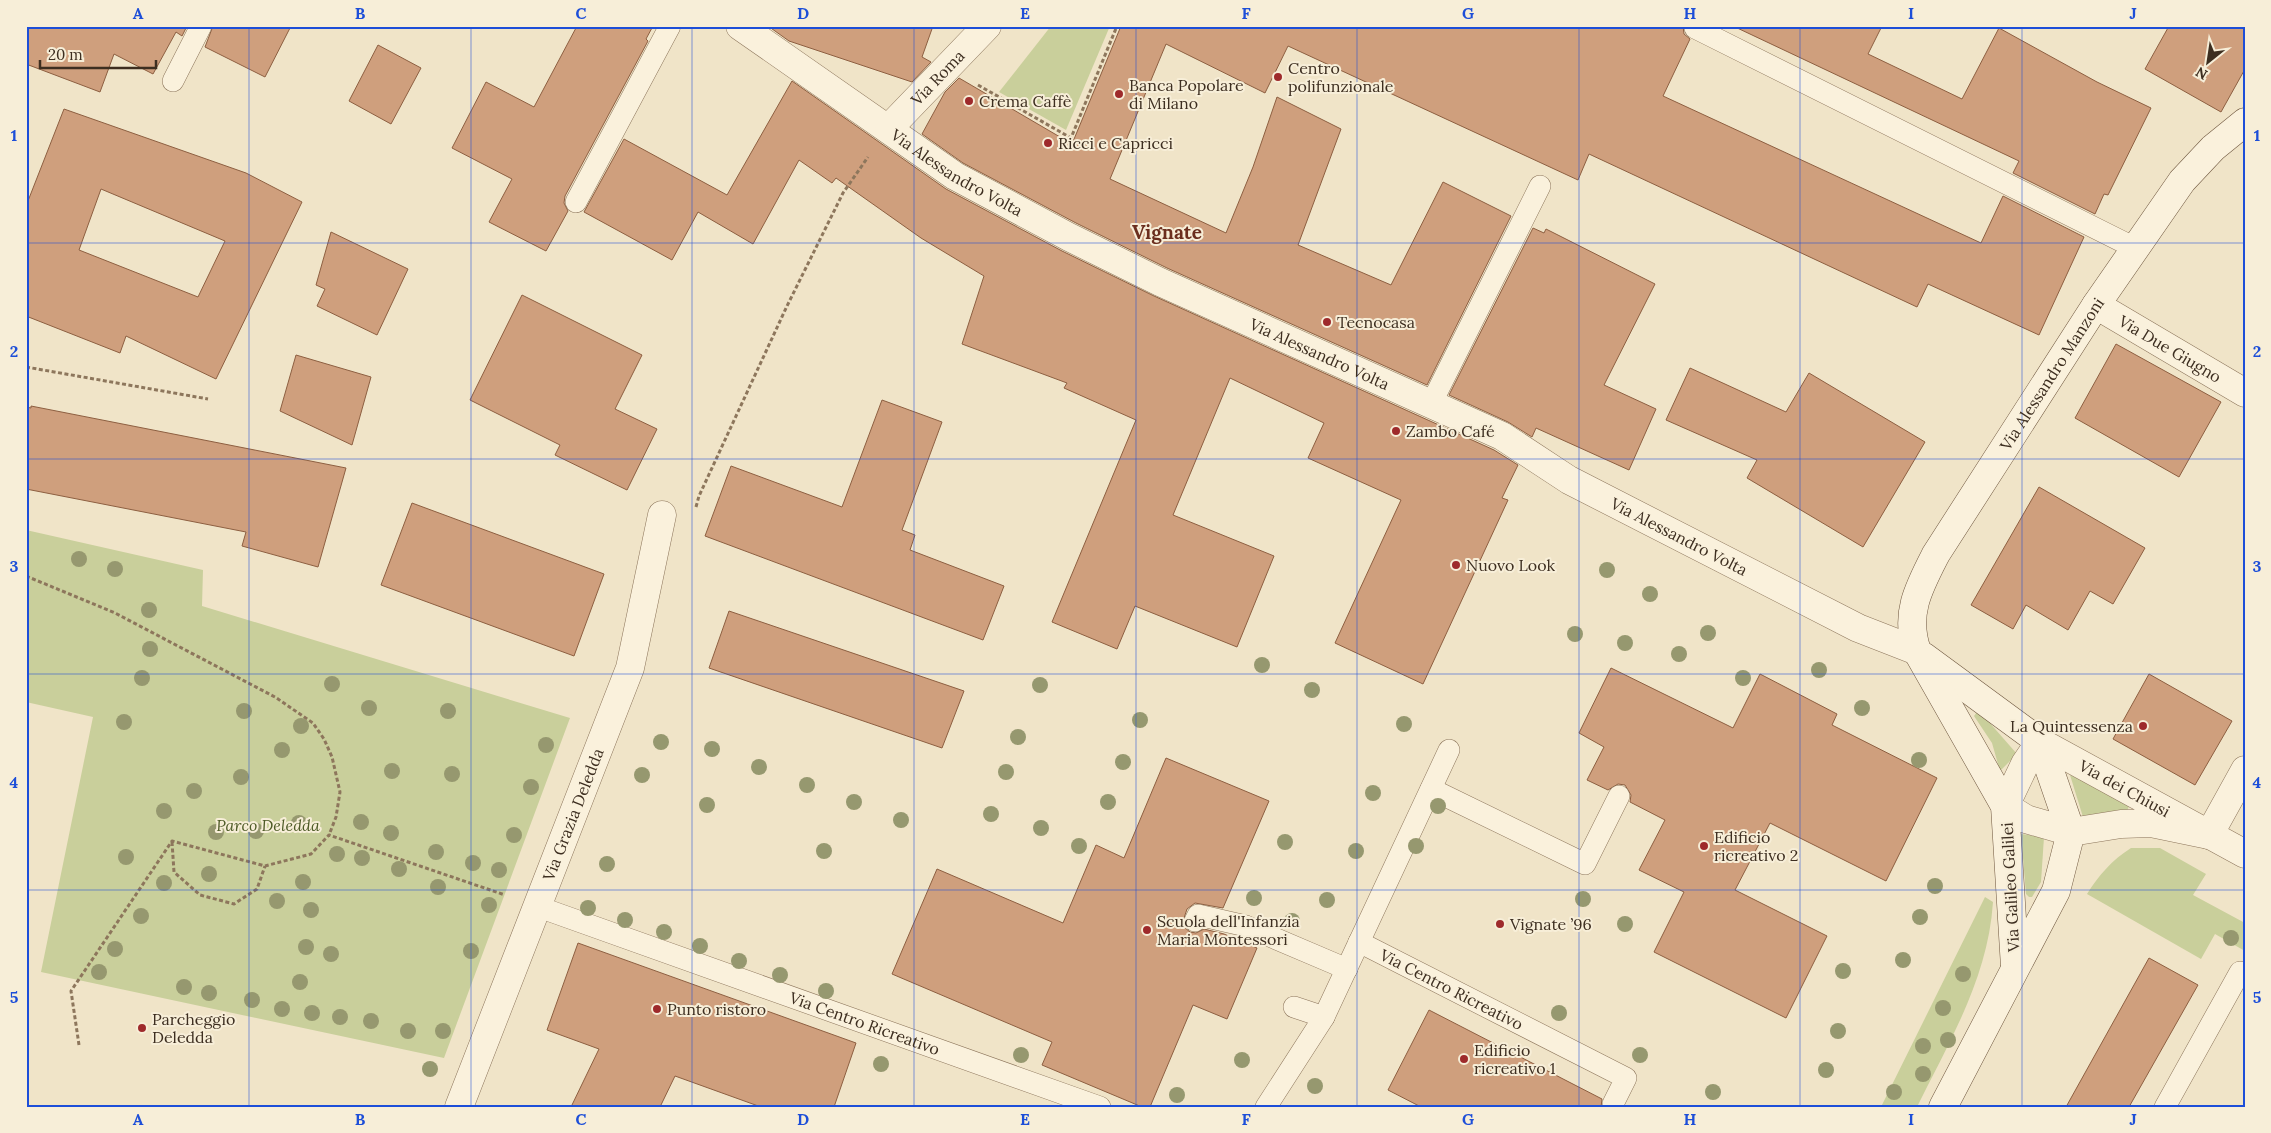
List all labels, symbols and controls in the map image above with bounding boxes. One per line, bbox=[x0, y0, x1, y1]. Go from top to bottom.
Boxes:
text: A bbox=[133, 3, 144, 23]
text: B bbox=[355, 3, 366, 23]
text: C bbox=[575, 3, 587, 23]
text: D bbox=[797, 3, 809, 23]
text: E bbox=[1020, 3, 1030, 23]
text: F bbox=[1241, 3, 1251, 23]
text: G bbox=[1462, 3, 1474, 23]
text: H bbox=[1684, 3, 1697, 23]
text: I bbox=[1908, 3, 1914, 23]
text: J bbox=[2129, 3, 2137, 23]
scale bar bbox=[40, 38, 156, 70]
north arrow bbox=[2184, 38, 2234, 88]
text: 20 m bbox=[48, 45, 83, 64]
street label: Via Roma bbox=[906, 46, 969, 110]
place label: Centro polifunzionale bbox=[1288, 58, 1394, 96]
text: N bbox=[2192, 63, 2211, 84]
marker: Centro polifunzionale bbox=[1272, 71, 1284, 83]
place label: Banca Popolare di Milano bbox=[1129, 75, 1244, 113]
marker: Banca Popolare di Milano bbox=[1113, 88, 1125, 100]
place label: Crema Caffè bbox=[979, 91, 1072, 111]
marker: Crema Caffè bbox=[963, 95, 975, 107]
street label: Via Alessandro Volta bbox=[886, 124, 1026, 220]
text: 1 bbox=[11, 125, 17, 145]
text: 1 bbox=[2254, 125, 2260, 145]
place label: Ricci e Capricci bbox=[1058, 133, 1173, 153]
marker: Ricci e Capricci bbox=[1042, 137, 1054, 149]
district label: Vignate bbox=[1132, 220, 1202, 244]
street label: Via Alessandro Manzoni bbox=[1995, 294, 2108, 455]
street label: Via Due Giugno bbox=[2114, 310, 2225, 387]
place label: Tecnocasa bbox=[1337, 312, 1415, 332]
street label: Via Alessandro Volta bbox=[1246, 313, 1393, 394]
marker: Tecnocasa bbox=[1321, 316, 1333, 328]
text: 2 bbox=[10, 341, 18, 361]
text: 2 bbox=[2253, 341, 2261, 361]
place label: Zambo Café bbox=[1406, 421, 1495, 441]
marker: Zambo Café bbox=[1390, 425, 1402, 437]
street label: Via Alessandro Volta bbox=[1606, 493, 1751, 580]
place label: Nuovo Look bbox=[1466, 555, 1556, 575]
text: 3 bbox=[10, 556, 19, 576]
text: 3 bbox=[2253, 556, 2262, 576]
marker: Nuovo Look bbox=[1450, 559, 1462, 571]
place label: La Quintessenza bbox=[2010, 716, 2133, 736]
marker: La Quintessenza bbox=[2137, 720, 2149, 732]
street label: Via Grazia Deledda bbox=[538, 745, 608, 884]
street label: Via dei Chiusi bbox=[2075, 755, 2174, 821]
text: 4 bbox=[10, 772, 19, 792]
text: 4 bbox=[2253, 772, 2262, 792]
park label: Parco Deledda bbox=[216, 815, 320, 835]
street label: Via Galileo Galilei bbox=[1997, 822, 2023, 953]
place label: Edificio ricreativo 2 bbox=[1714, 827, 1798, 865]
marker: Edificio ricreativo 2 bbox=[1698, 840, 1710, 852]
place label: Scuola dell'Infanzia Maria Montessori bbox=[1157, 911, 1300, 949]
place label: Vignate ’96 bbox=[1509, 914, 1592, 934]
marker: Vignate ’96 bbox=[1494, 918, 1506, 930]
marker: Scuola dell'Infanzia Maria Montessori bbox=[1141, 924, 1153, 936]
street label: Via Centro Ricreativo bbox=[1376, 944, 1527, 1034]
text: 5 bbox=[10, 987, 19, 1007]
street label: Via Centro Ricreativo bbox=[786, 987, 943, 1059]
text: 5 bbox=[2253, 987, 2262, 1007]
place label: Punto ristoro bbox=[667, 999, 766, 1019]
marker: Punto ristoro bbox=[651, 1003, 663, 1015]
place label: Parcheggio Deledda bbox=[152, 1009, 235, 1047]
marker: Parcheggio Deledda bbox=[136, 1022, 148, 1034]
place label: Edificio ricreativo 1 bbox=[1474, 1040, 1556, 1078]
marker: Edificio ricreativo 1 bbox=[1458, 1053, 1470, 1065]
text: A bbox=[133, 1109, 144, 1129]
text: B bbox=[355, 1109, 366, 1129]
text: C bbox=[575, 1109, 587, 1129]
text: D bbox=[797, 1109, 809, 1129]
text: E bbox=[1020, 1109, 1030, 1129]
text: F bbox=[1241, 1109, 1251, 1129]
text: G bbox=[1462, 1109, 1474, 1129]
text: H bbox=[1684, 1109, 1697, 1129]
text: I bbox=[1908, 1109, 1914, 1129]
text: J bbox=[2129, 1109, 2137, 1129]

